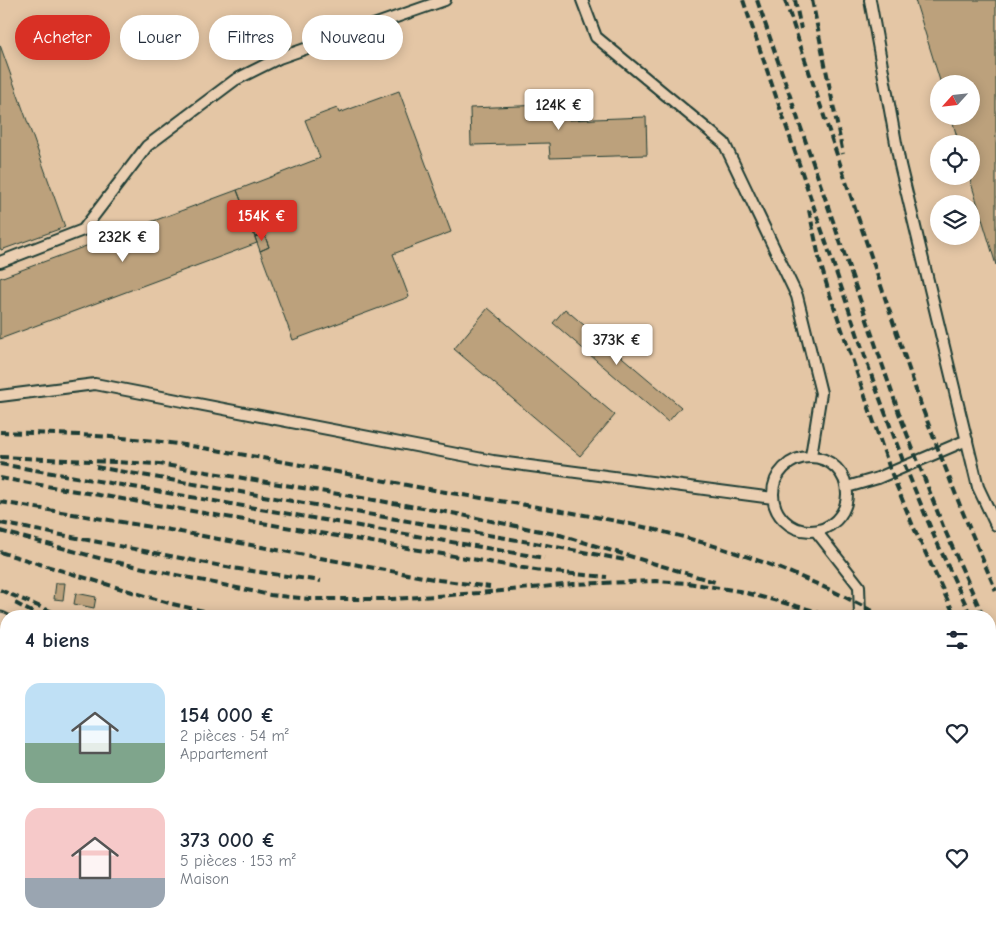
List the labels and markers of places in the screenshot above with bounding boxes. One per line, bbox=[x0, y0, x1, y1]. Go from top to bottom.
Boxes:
pin: 124K € bbox=[518, 88, 600, 131]
pin: 154K € bbox=[221, 200, 303, 242]
pin: 232K € bbox=[82, 220, 164, 263]
pin: 373K € bbox=[576, 324, 658, 366]

